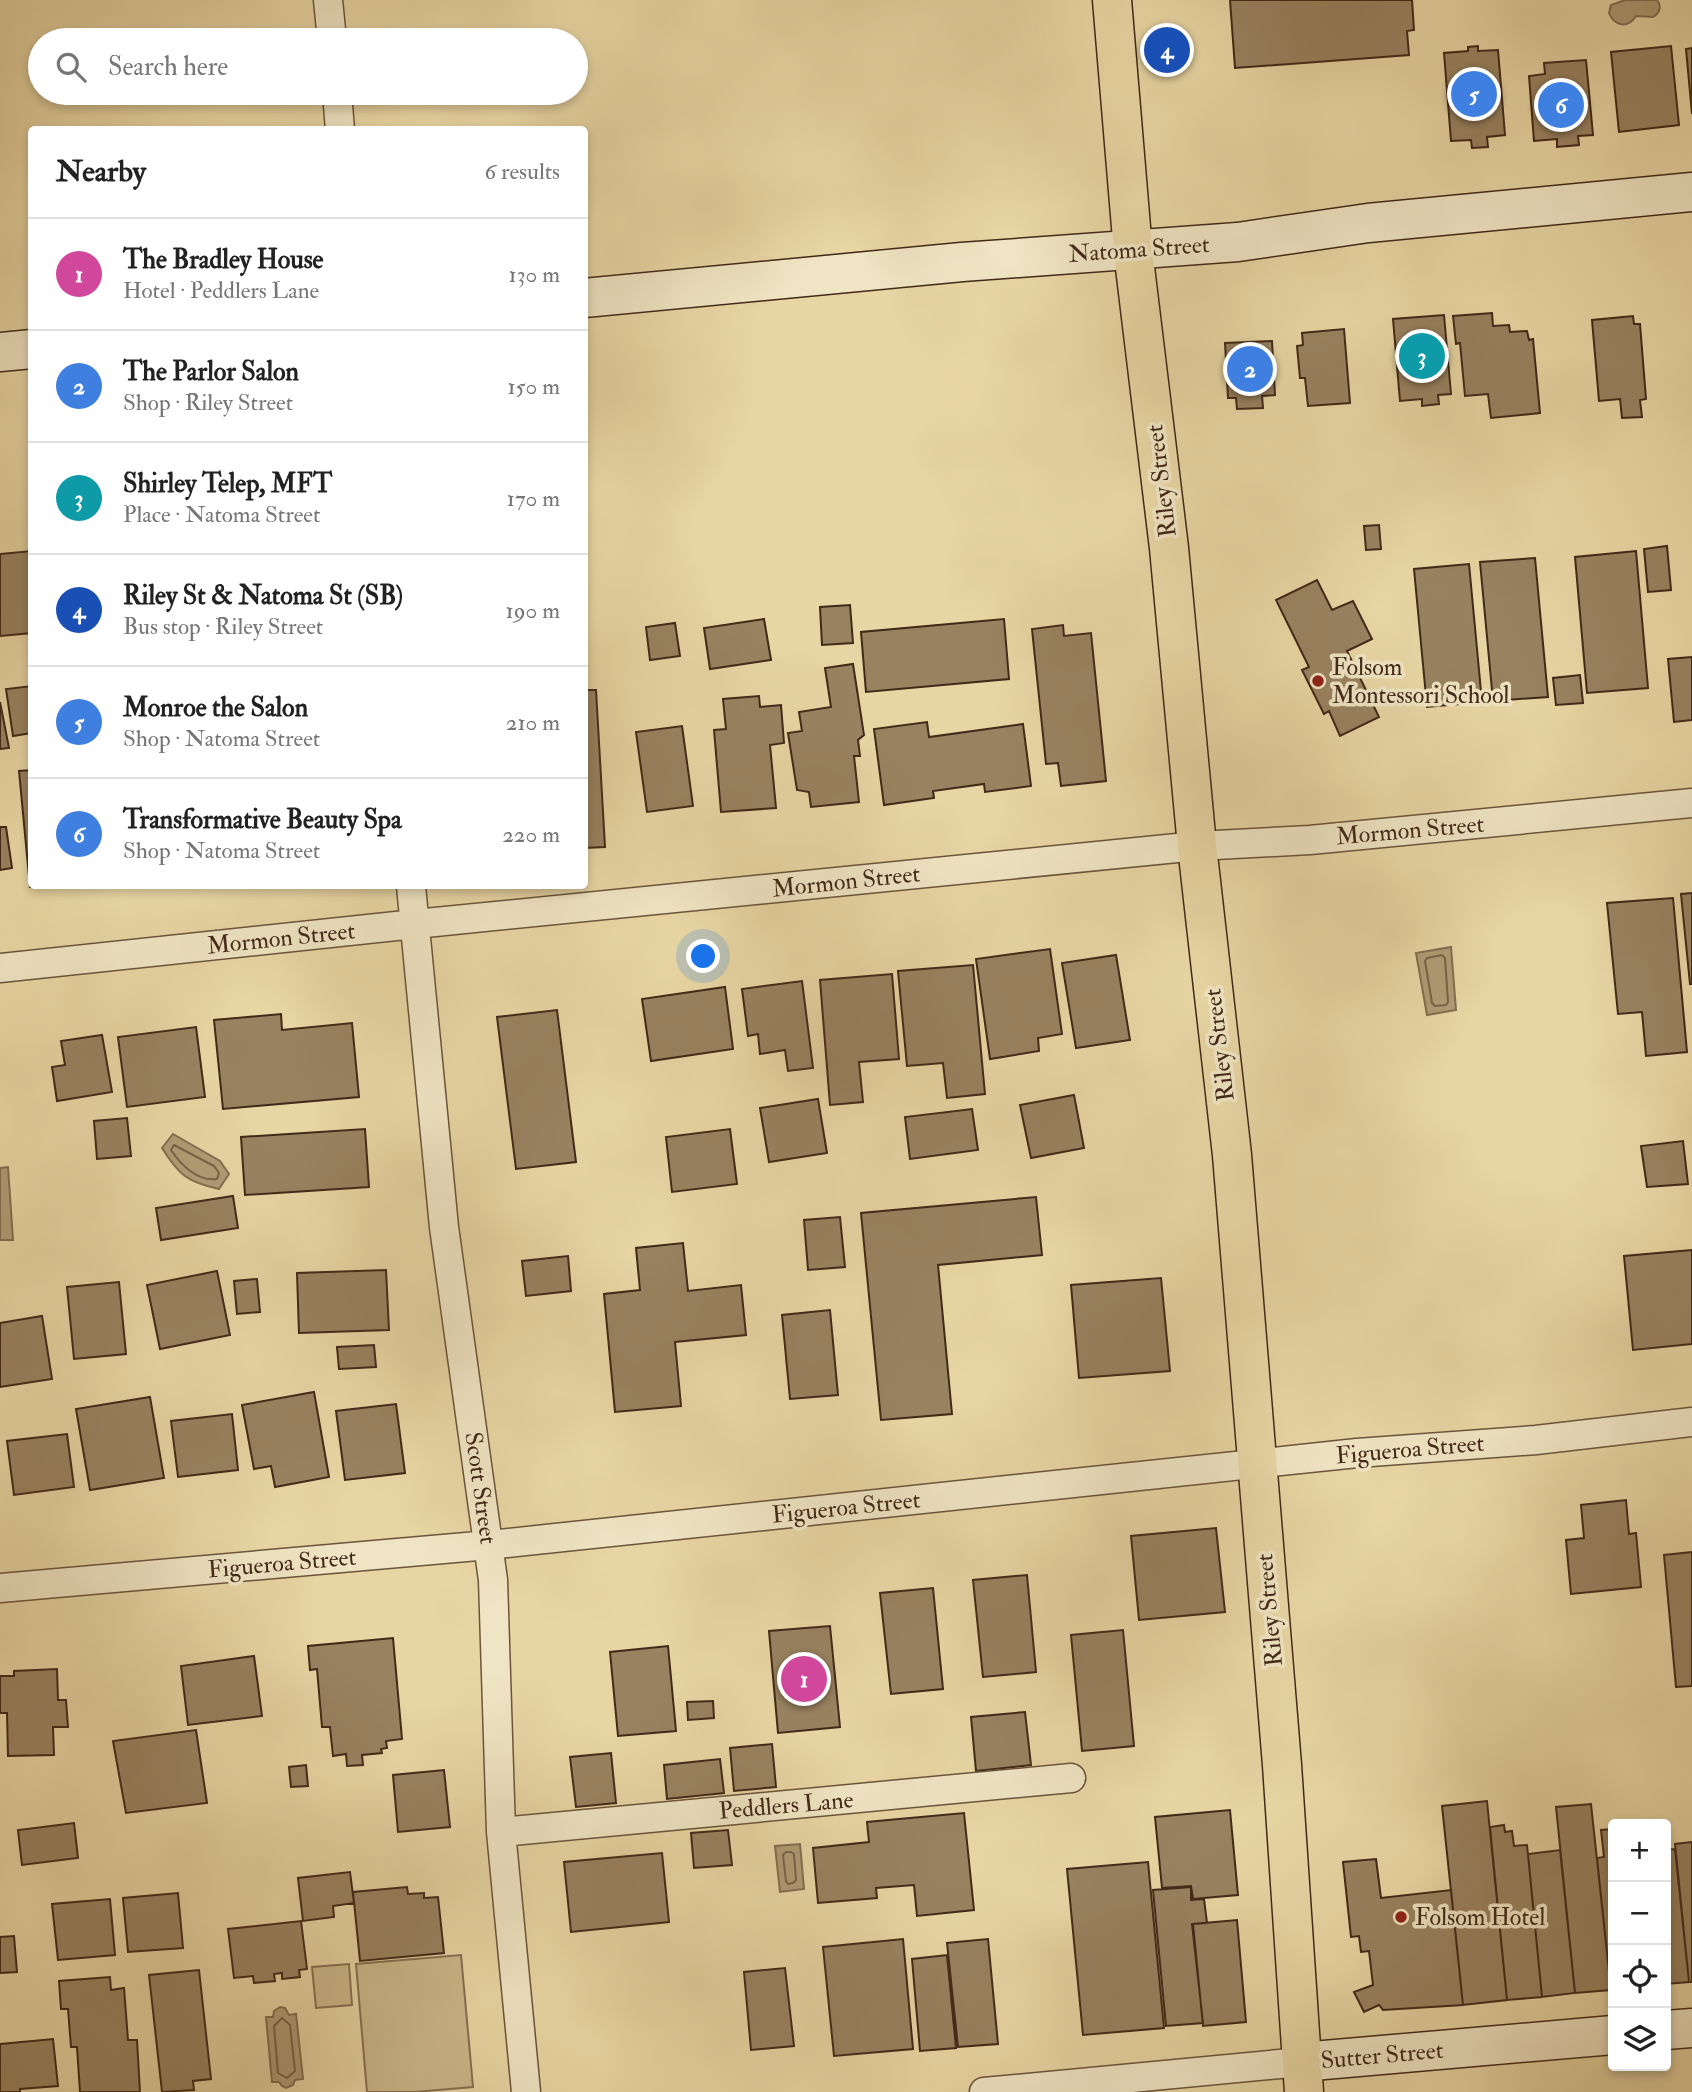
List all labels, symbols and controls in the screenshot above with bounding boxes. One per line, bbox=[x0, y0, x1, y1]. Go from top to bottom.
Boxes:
pin: 4 bbox=[1144, 24, 1190, 76]
search box bbox=[28, 28, 588, 105]
icon: search bbox=[52, 48, 90, 86]
text: Search here bbox=[108, 51, 228, 83]
pin: 5 bbox=[1451, 68, 1497, 120]
pin: 6 bbox=[1538, 79, 1584, 131]
text: Nearby bbox=[56, 153, 146, 190]
text: 6 results bbox=[485, 157, 560, 186]
street label: Natoma Street bbox=[1067, 229, 1211, 270]
text: The Bradley House bbox=[123, 244, 323, 276]
text: 1 bbox=[75, 260, 83, 289]
text: 130 m bbox=[508, 260, 560, 289]
text: Hotel · Peddlers Lane bbox=[123, 276, 319, 305]
pin: 3 bbox=[1399, 330, 1445, 382]
pin: 2 bbox=[1227, 343, 1273, 395]
text: The Parlor Salon bbox=[123, 356, 299, 388]
text: 2 bbox=[73, 372, 85, 401]
text: 150 m bbox=[507, 372, 560, 401]
text: Shop · Riley Street bbox=[123, 388, 293, 417]
street label: Riley Street bbox=[1139, 423, 1184, 539]
text: Shirley Telep, MFT bbox=[123, 468, 332, 500]
text: 3 bbox=[75, 484, 83, 513]
text: 170 m bbox=[507, 484, 560, 513]
text: Place · Natoma Street bbox=[123, 500, 320, 529]
text: Riley St & Natoma St (SB) bbox=[123, 580, 403, 612]
text: 4 bbox=[73, 596, 85, 625]
text: 190 m bbox=[506, 596, 560, 625]
text: Bus stop · Riley Street bbox=[123, 612, 323, 641]
place label: Folsom Montessori School bbox=[1332, 652, 1510, 711]
marker: Folsom Montessori School bbox=[1310, 673, 1326, 689]
text: Monroe the Salon bbox=[123, 692, 308, 724]
text: 5 bbox=[74, 708, 84, 737]
text: 210 m bbox=[506, 708, 560, 737]
text: Shop · Natoma Street bbox=[123, 724, 320, 753]
text: Transformative Beauty Spa bbox=[123, 804, 402, 836]
street label: Mormon Street bbox=[1335, 809, 1486, 852]
text: 6 bbox=[73, 820, 85, 849]
text: 220 m bbox=[502, 820, 560, 849]
text: Shop · Natoma Street bbox=[123, 836, 320, 865]
street label: Mormon Street bbox=[771, 858, 922, 905]
street label: Mormon Street bbox=[206, 915, 357, 962]
your location bbox=[686, 939, 720, 973]
street label: Riley Street bbox=[1197, 987, 1242, 1103]
street label: Figueroa Street bbox=[1335, 1428, 1486, 1471]
street label: Scott Street bbox=[457, 1430, 504, 1546]
street label: Figueroa Street bbox=[770, 1484, 922, 1531]
street label: Figueroa Street bbox=[207, 1542, 358, 1585]
street label: Riley Street bbox=[1249, 1552, 1290, 1668]
pin: 1 bbox=[781, 1653, 827, 1705]
street label: Peddlers Lane bbox=[717, 1784, 855, 1827]
map controls bbox=[1608, 1819, 1671, 2071]
button: + bbox=[1608, 1819, 1671, 1882]
button: − bbox=[1608, 1882, 1671, 1945]
place label: Folsom Hotel bbox=[1415, 1902, 1545, 1933]
marker: Folsom Hotel bbox=[1393, 1909, 1409, 1925]
button: locate bbox=[1608, 1945, 1671, 2008]
button: layers bbox=[1608, 2008, 1671, 2071]
street label: Sutter Street bbox=[1319, 2035, 1445, 2076]

